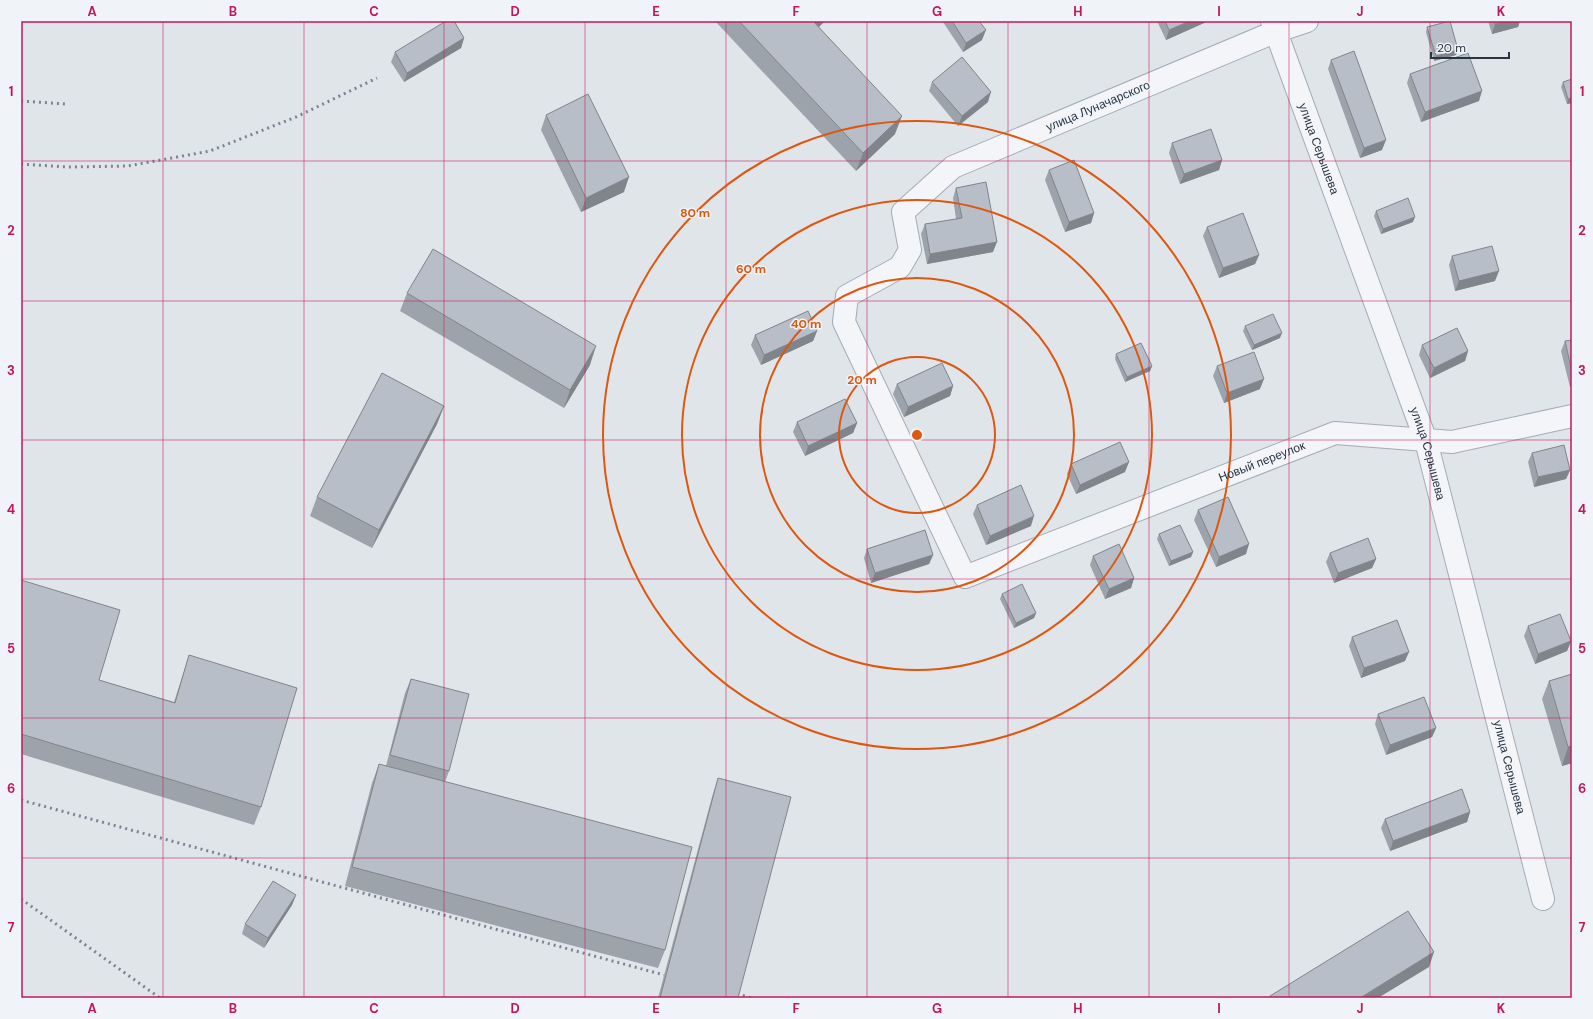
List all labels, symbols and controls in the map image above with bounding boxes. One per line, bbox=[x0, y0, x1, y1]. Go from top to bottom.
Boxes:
text: A bbox=[87, 3, 97, 20]
text: B bbox=[229, 3, 237, 20]
text: C bbox=[369, 3, 379, 20]
text: D bbox=[510, 3, 520, 20]
text: E bbox=[652, 3, 660, 20]
text: F bbox=[792, 3, 800, 20]
text: G bbox=[932, 3, 942, 20]
text: H bbox=[1073, 3, 1083, 20]
text: I bbox=[1217, 3, 1221, 20]
text: J bbox=[1356, 3, 1364, 20]
text: K bbox=[1497, 3, 1506, 20]
scale bar bbox=[1431, 34, 1509, 60]
text: 20 m bbox=[1437, 40, 1466, 56]
street label: улица Луначарского bbox=[1043, 77, 1153, 135]
text: 1 bbox=[9, 83, 13, 100]
text: 1 bbox=[1580, 83, 1584, 100]
street label: улица Серышева bbox=[1295, 101, 1343, 197]
text: 80 m bbox=[680, 205, 710, 221]
text: 2 bbox=[7, 222, 15, 239]
text: 2 bbox=[1578, 222, 1586, 239]
text: 60 m bbox=[736, 261, 766, 277]
text: 40 m bbox=[791, 316, 821, 332]
text: 3 bbox=[7, 362, 15, 379]
text: 3 bbox=[1578, 362, 1586, 379]
text: 20 m bbox=[847, 372, 877, 388]
street label: улица Серышева bbox=[1406, 405, 1449, 502]
centre of rings bbox=[910, 428, 924, 442]
street label: Новый переулок bbox=[1216, 437, 1308, 486]
text: 4 bbox=[7, 501, 15, 518]
text: 4 bbox=[1578, 501, 1586, 518]
text: 5 bbox=[7, 640, 15, 657]
text: 5 bbox=[1578, 640, 1586, 657]
street label: улица Серышева bbox=[1490, 719, 1529, 816]
text: 6 bbox=[7, 780, 15, 797]
text: 6 bbox=[1578, 780, 1586, 797]
text: 7 bbox=[8, 919, 15, 936]
text: 7 bbox=[1579, 919, 1586, 936]
text: A bbox=[87, 1000, 97, 1017]
text: B bbox=[229, 1000, 237, 1017]
text: C bbox=[369, 1000, 379, 1017]
text: D bbox=[510, 1000, 520, 1017]
text: E bbox=[652, 1000, 660, 1017]
text: F bbox=[792, 1000, 800, 1017]
text: G bbox=[932, 1000, 942, 1017]
text: H bbox=[1073, 1000, 1083, 1017]
text: I bbox=[1217, 1000, 1221, 1017]
text: J bbox=[1356, 1000, 1364, 1017]
text: K bbox=[1497, 1000, 1506, 1017]

